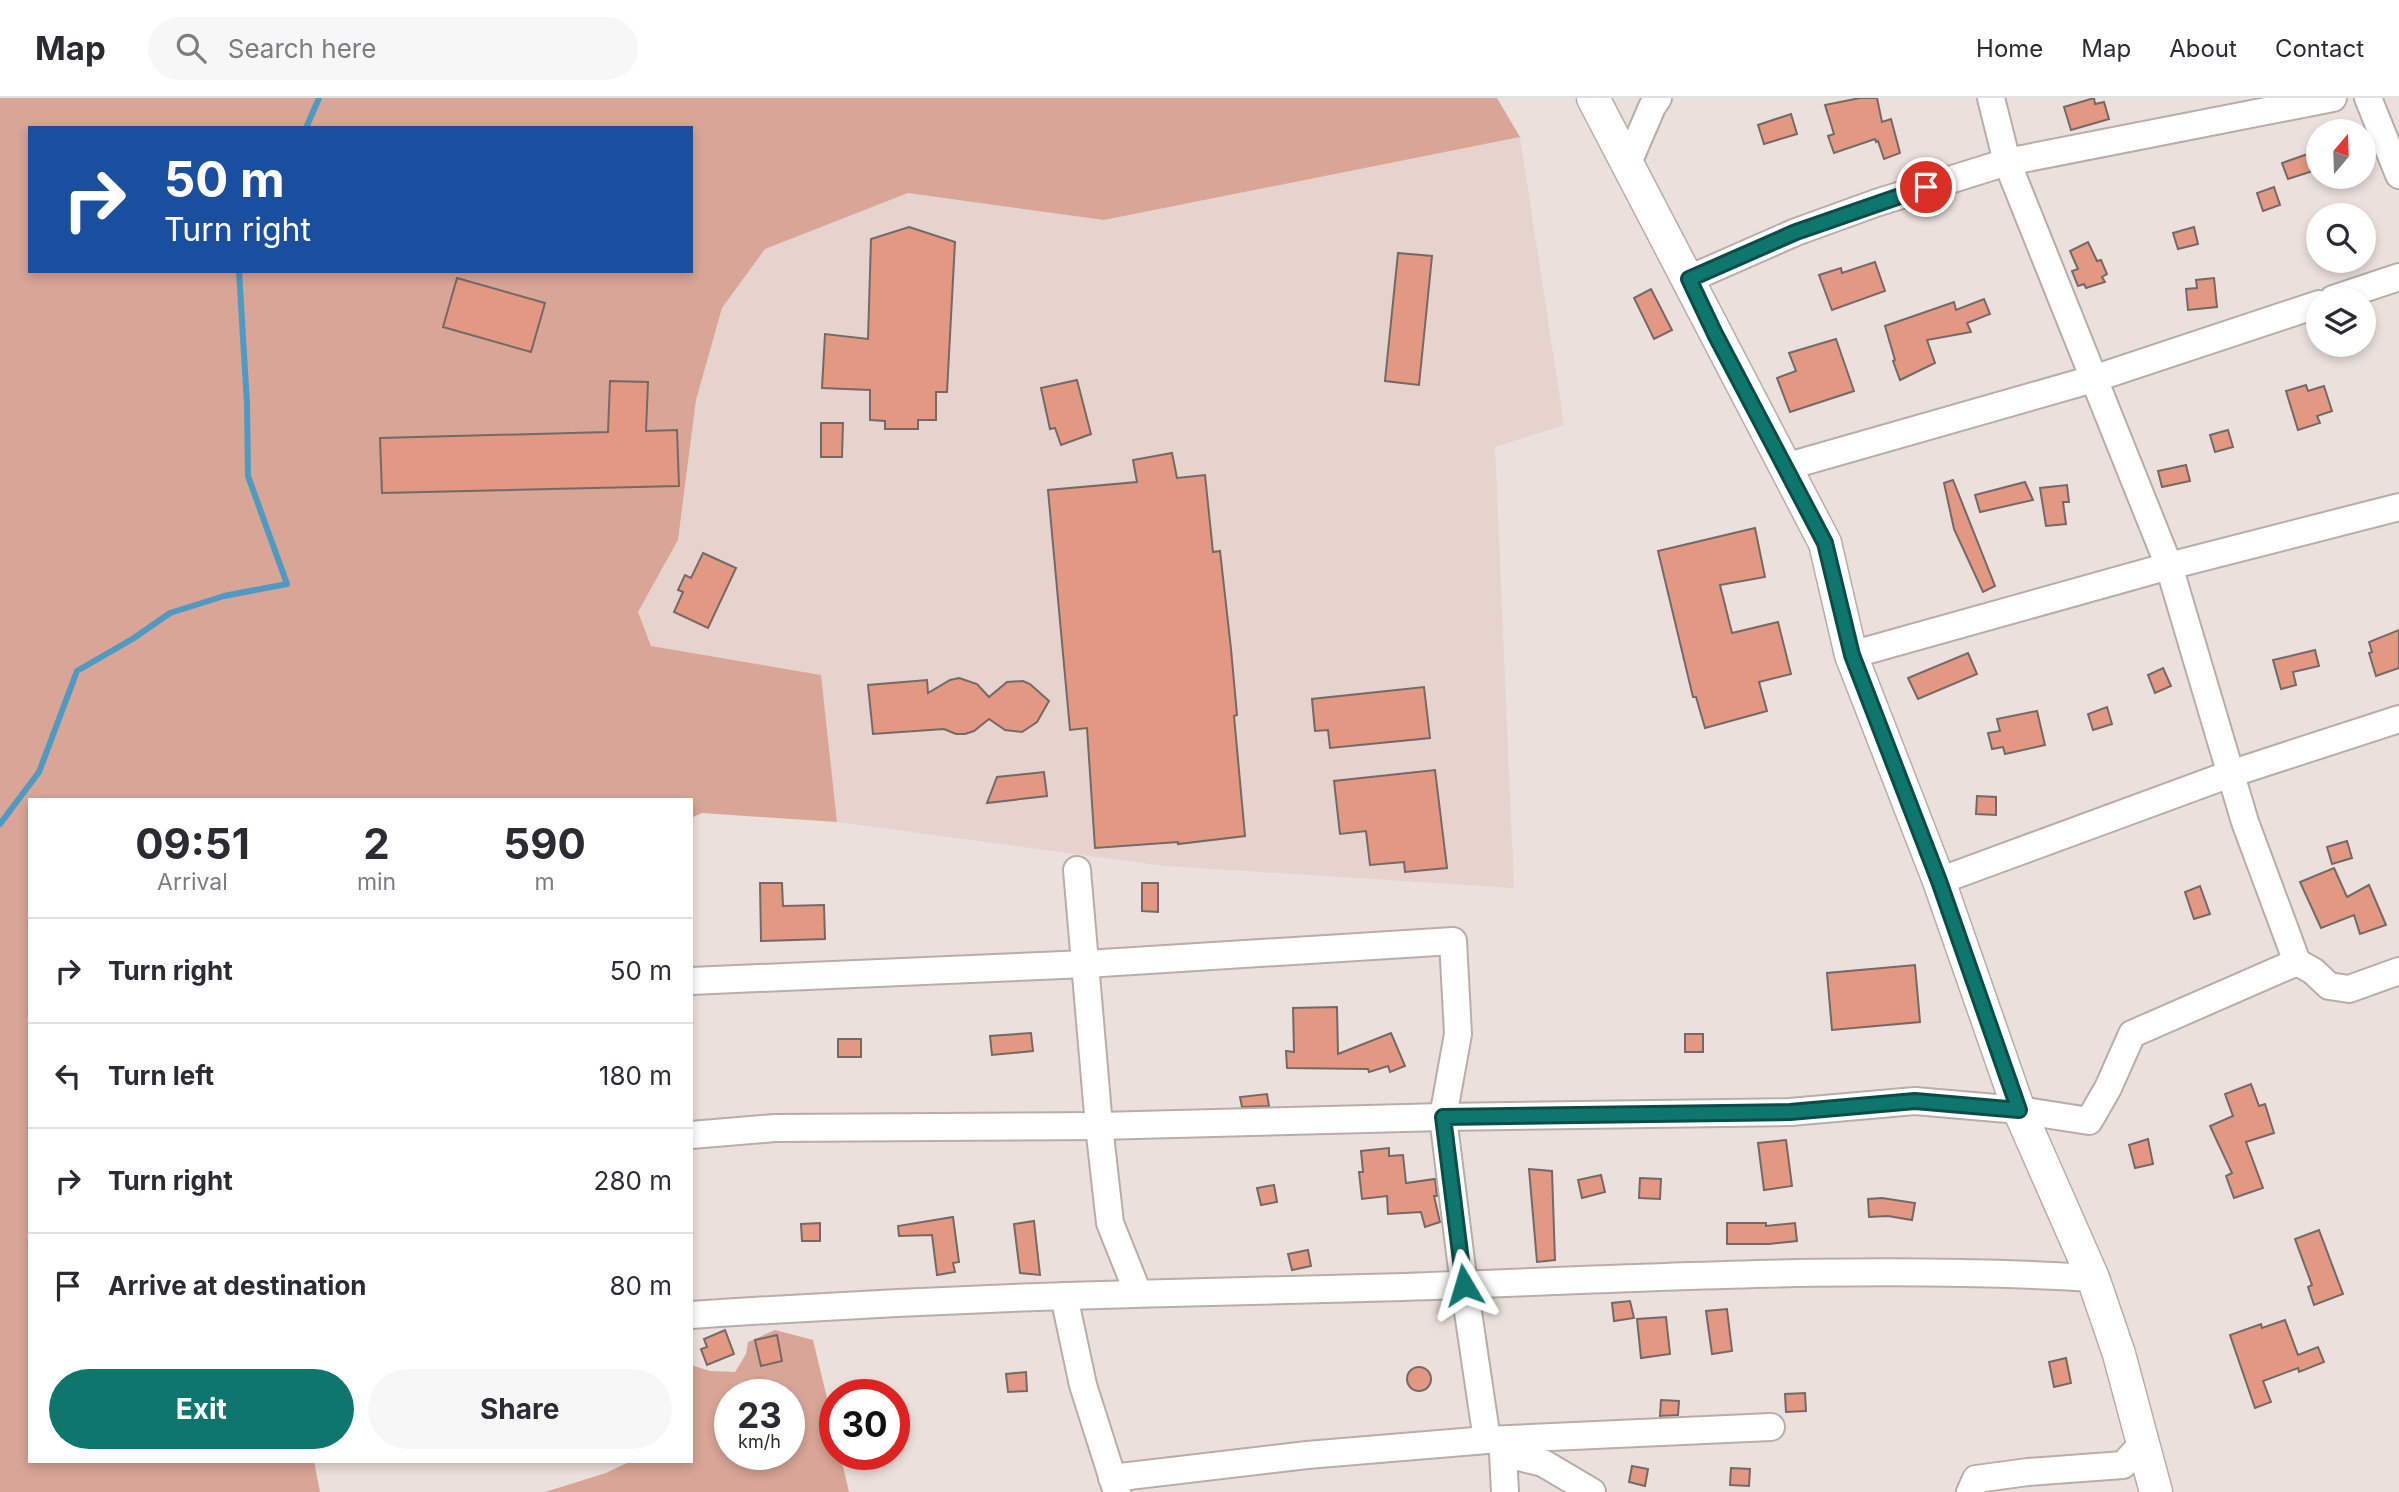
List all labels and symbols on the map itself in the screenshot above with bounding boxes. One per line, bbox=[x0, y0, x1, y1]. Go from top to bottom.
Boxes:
north arrow bbox=[2306, 119, 2376, 189]
pin bbox=[1896, 157, 1956, 217]
position arrow bbox=[1427, 1248, 1501, 1322]
speed limit sign: 30 bbox=[819, 1379, 910, 1470]

